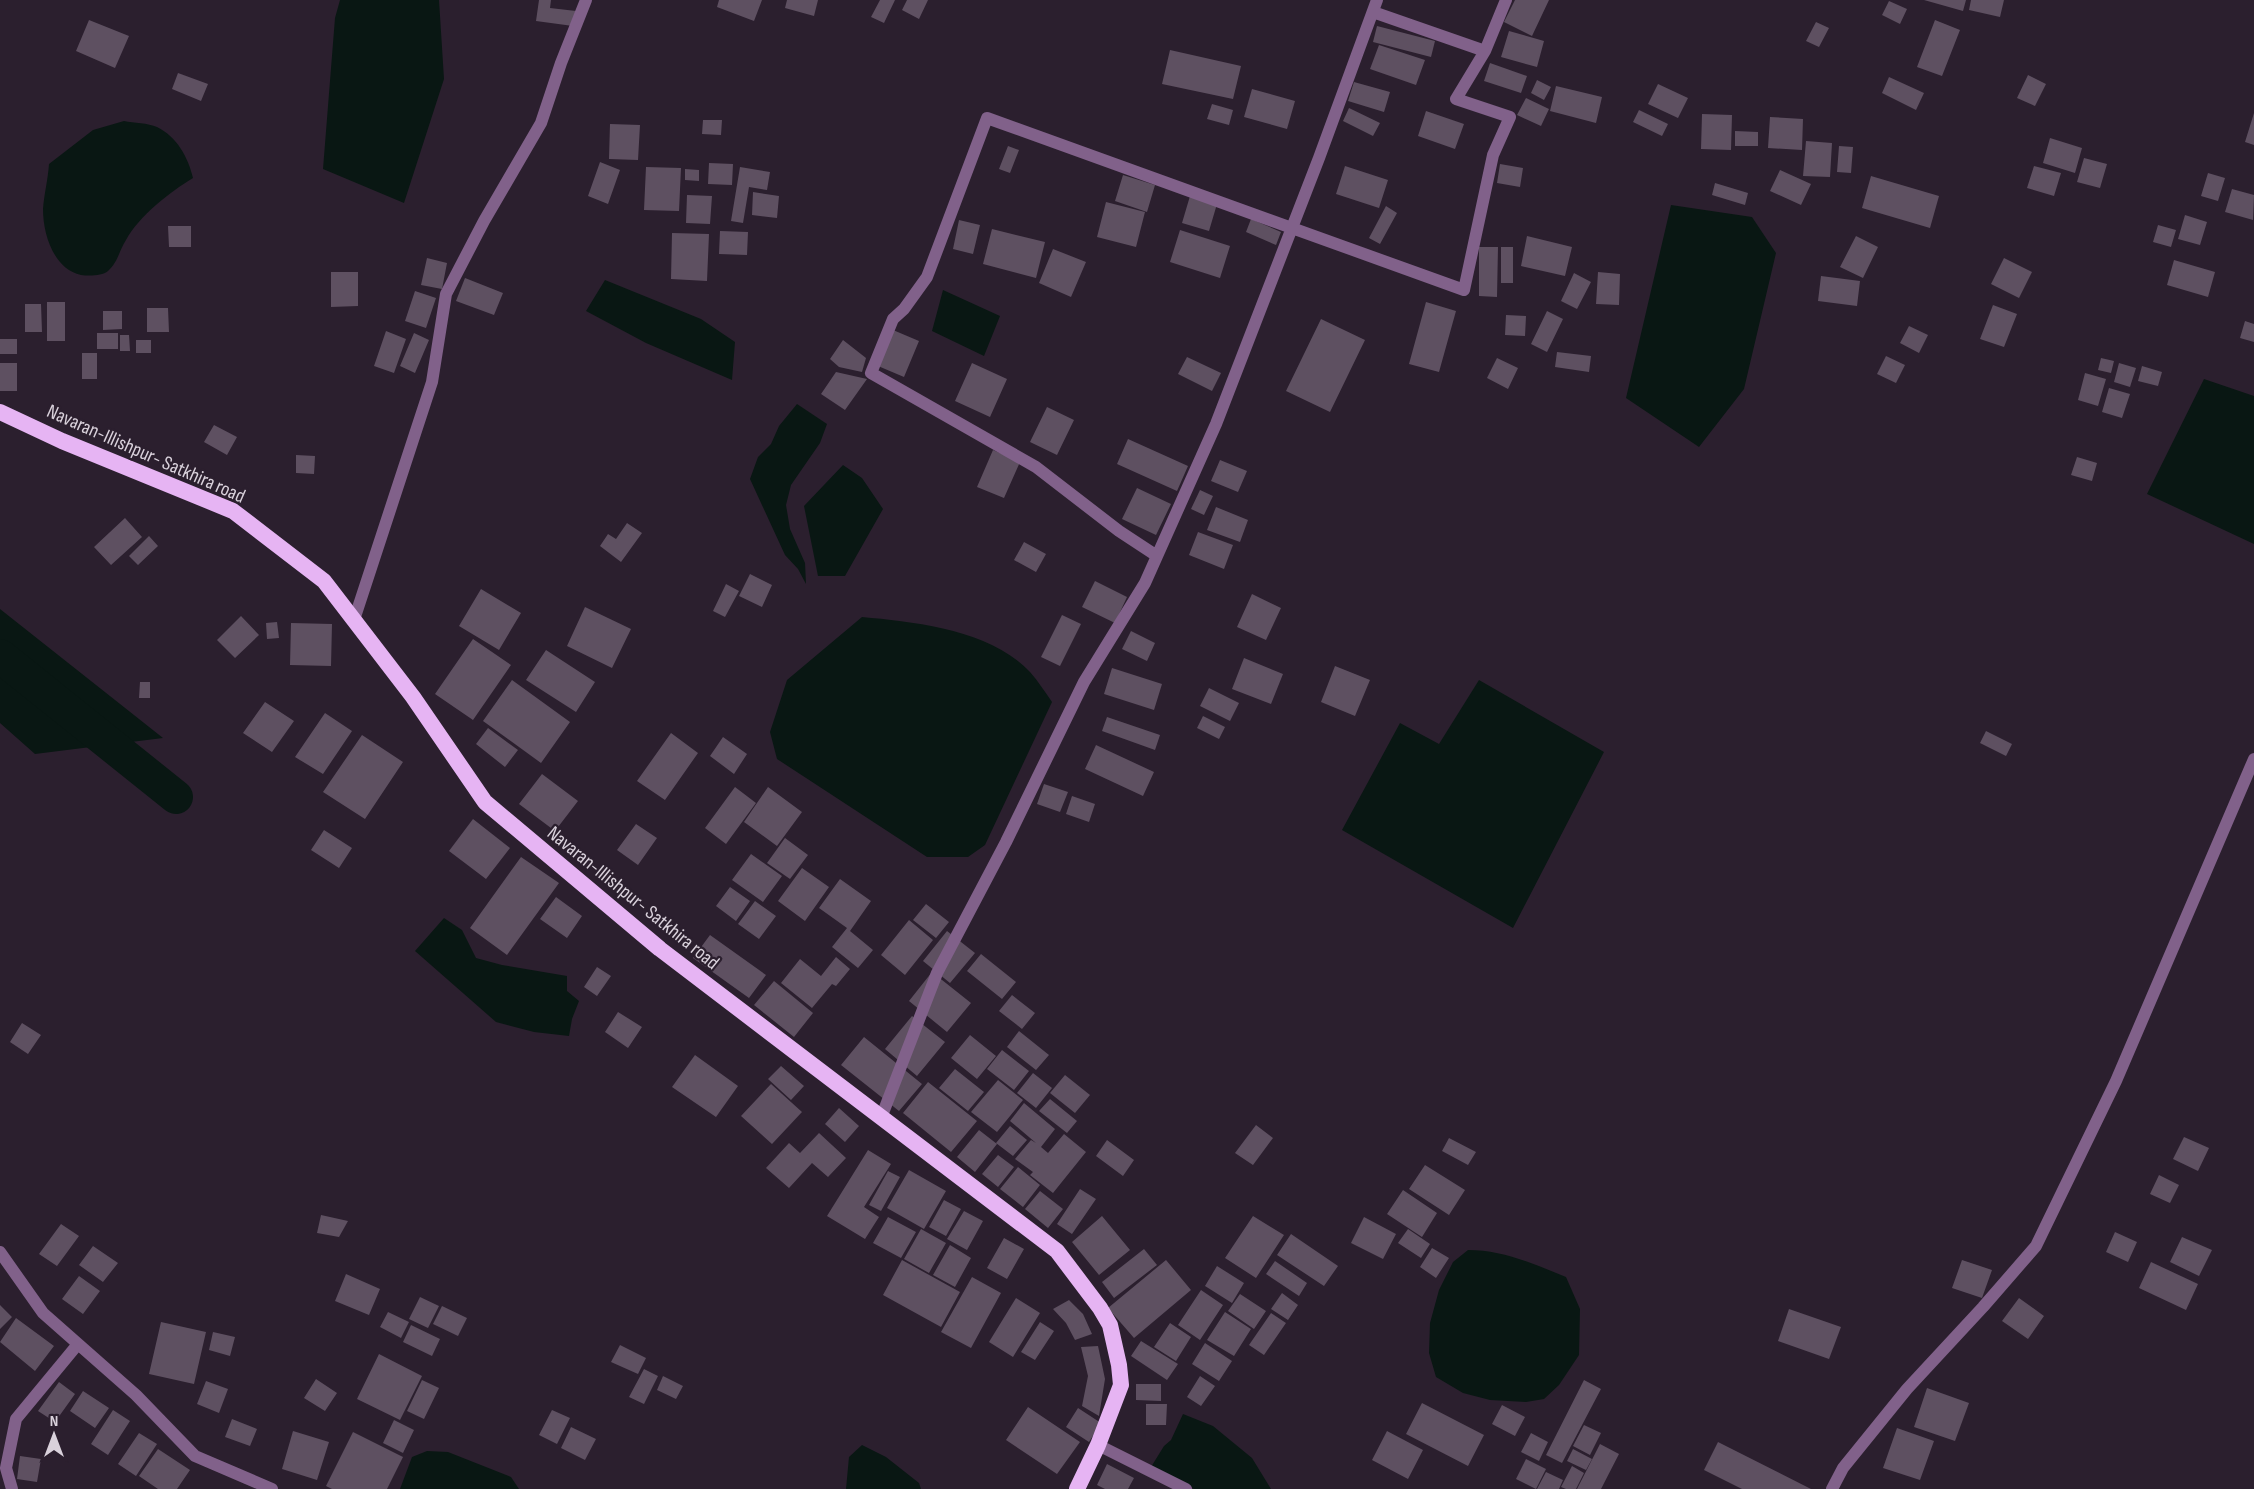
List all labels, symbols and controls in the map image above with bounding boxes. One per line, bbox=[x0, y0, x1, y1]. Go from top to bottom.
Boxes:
street label: Navaran-Illishpur- Satkhira road bbox=[43, 399, 249, 509]
street label: Navaran-Illishpur- Satkhira road bbox=[542, 821, 724, 975]
north arrow bbox=[24, 1405, 84, 1465]
text: N bbox=[50, 1412, 58, 1431]

